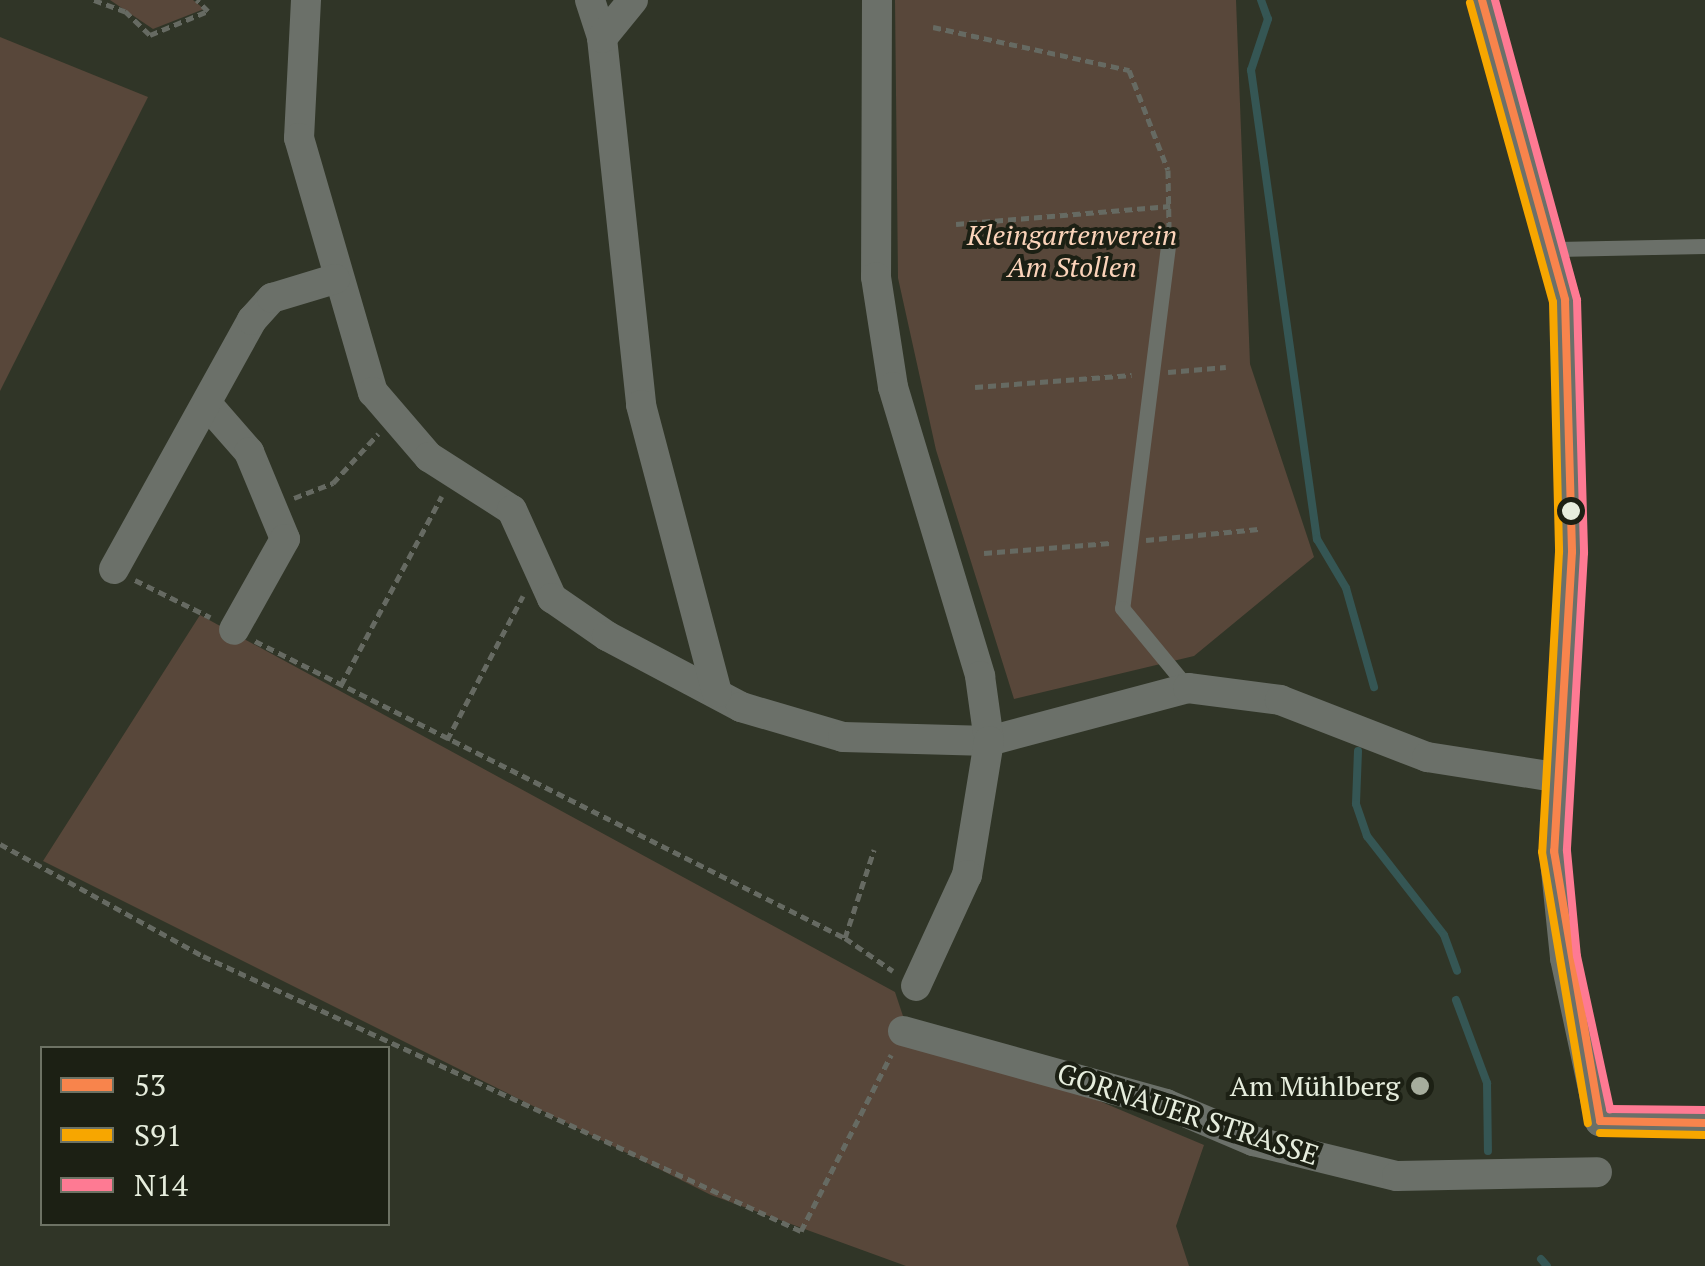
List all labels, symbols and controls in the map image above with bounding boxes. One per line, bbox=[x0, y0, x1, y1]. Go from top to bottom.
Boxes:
park label: Kleingartenverein Am Stollen bbox=[967, 218, 1177, 284]
unlabelled marker bbox=[1561, 501, 1581, 521]
legend bbox=[40, 1046, 390, 1226]
street label: GORNAUER STRASSE bbox=[1053, 1056, 1323, 1172]
text: 53 bbox=[134, 1065, 166, 1105]
place label: Am Mühlberg bbox=[1230, 1069, 1400, 1103]
marker: Am Mühlberg bbox=[1409, 1075, 1431, 1097]
text: S91 bbox=[134, 1115, 182, 1155]
text: N14 bbox=[134, 1165, 188, 1205]

